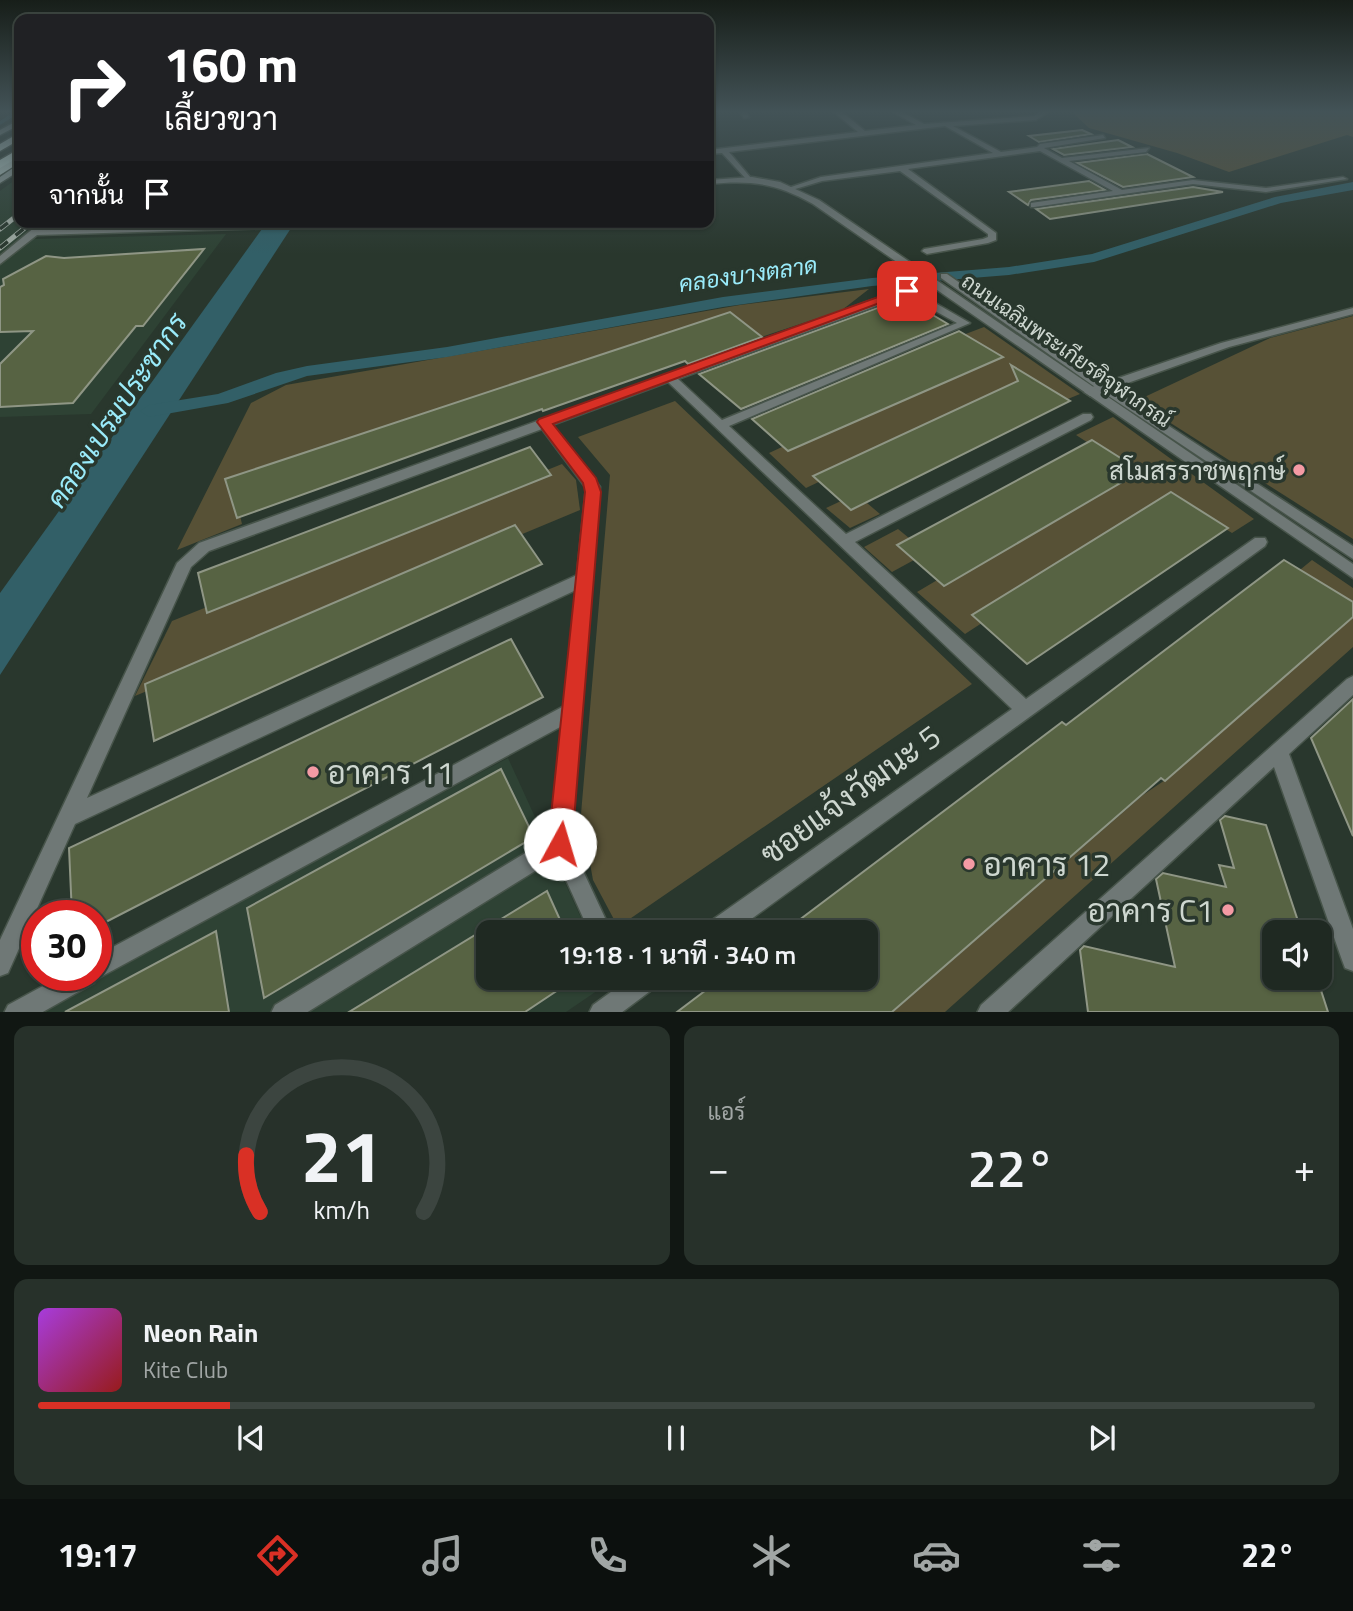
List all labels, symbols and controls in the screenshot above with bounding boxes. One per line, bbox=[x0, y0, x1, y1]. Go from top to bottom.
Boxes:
text: 160 m bbox=[164, 26, 298, 101]
icon: right bbox=[49, 42, 140, 133]
text: เลี้ยวขวา bbox=[164, 94, 278, 142]
text: จากนั้น bbox=[49, 175, 124, 214]
icon: arrive bbox=[138, 175, 176, 213]
water label: คลองบางตลาด bbox=[676, 247, 820, 301]
pin bbox=[877, 261, 937, 321]
street label: ถนนเฉลิมพระเกียรติจุฬาภรณ์ bbox=[955, 265, 1179, 435]
icon: arrive bbox=[888, 272, 926, 310]
water label: คลองเปรมประชากร bbox=[35, 303, 198, 516]
place label: สโมสรราชพฤกษ์ bbox=[1109, 451, 1285, 490]
marker: สโมสรราชพฤกษ์ bbox=[1291, 462, 1307, 478]
street label: ซอยแจ้งวัฒนะ 5 bbox=[750, 712, 950, 876]
place label: อาคาร 11 bbox=[327, 748, 455, 796]
marker: อาคาร 11 bbox=[305, 764, 321, 780]
position arrow bbox=[523, 807, 597, 881]
place label: อาคาร 12 bbox=[983, 840, 1111, 888]
marker: อาคาร 12 bbox=[961, 856, 977, 872]
place label: อาคาร C1 bbox=[1087, 886, 1214, 934]
speed limit sign: 30 bbox=[21, 900, 112, 991]
marker: อาคาร C1 bbox=[1220, 902, 1236, 918]
map controls bbox=[1262, 920, 1332, 990]
button: sound bbox=[1262, 920, 1332, 990]
text: 19:18 · 1 นาที · 340 m bbox=[558, 935, 796, 974]
text: แอร์ bbox=[708, 1094, 745, 1129]
text: 21 bbox=[301, 1100, 383, 1210]
text: 22° bbox=[968, 1128, 1055, 1207]
text: − bbox=[708, 1139, 729, 1197]
text: + bbox=[1294, 1139, 1315, 1197]
text: km/h bbox=[313, 1190, 370, 1228]
text: Neon Rain bbox=[143, 1313, 258, 1352]
text: Kite Club bbox=[143, 1352, 228, 1387]
icon: previous bbox=[232, 1419, 270, 1457]
icon: pause bbox=[657, 1419, 695, 1457]
icon: next bbox=[1083, 1419, 1121, 1457]
text: 19:17 bbox=[58, 1531, 138, 1579]
icon: directions bbox=[253, 1531, 302, 1580]
icon: music bbox=[418, 1531, 467, 1580]
icon: phone bbox=[583, 1531, 632, 1580]
icon: climate bbox=[747, 1531, 796, 1580]
icon: car bbox=[912, 1531, 961, 1580]
icon: filters bbox=[1077, 1531, 1126, 1580]
text: 22° bbox=[1241, 1531, 1295, 1579]

